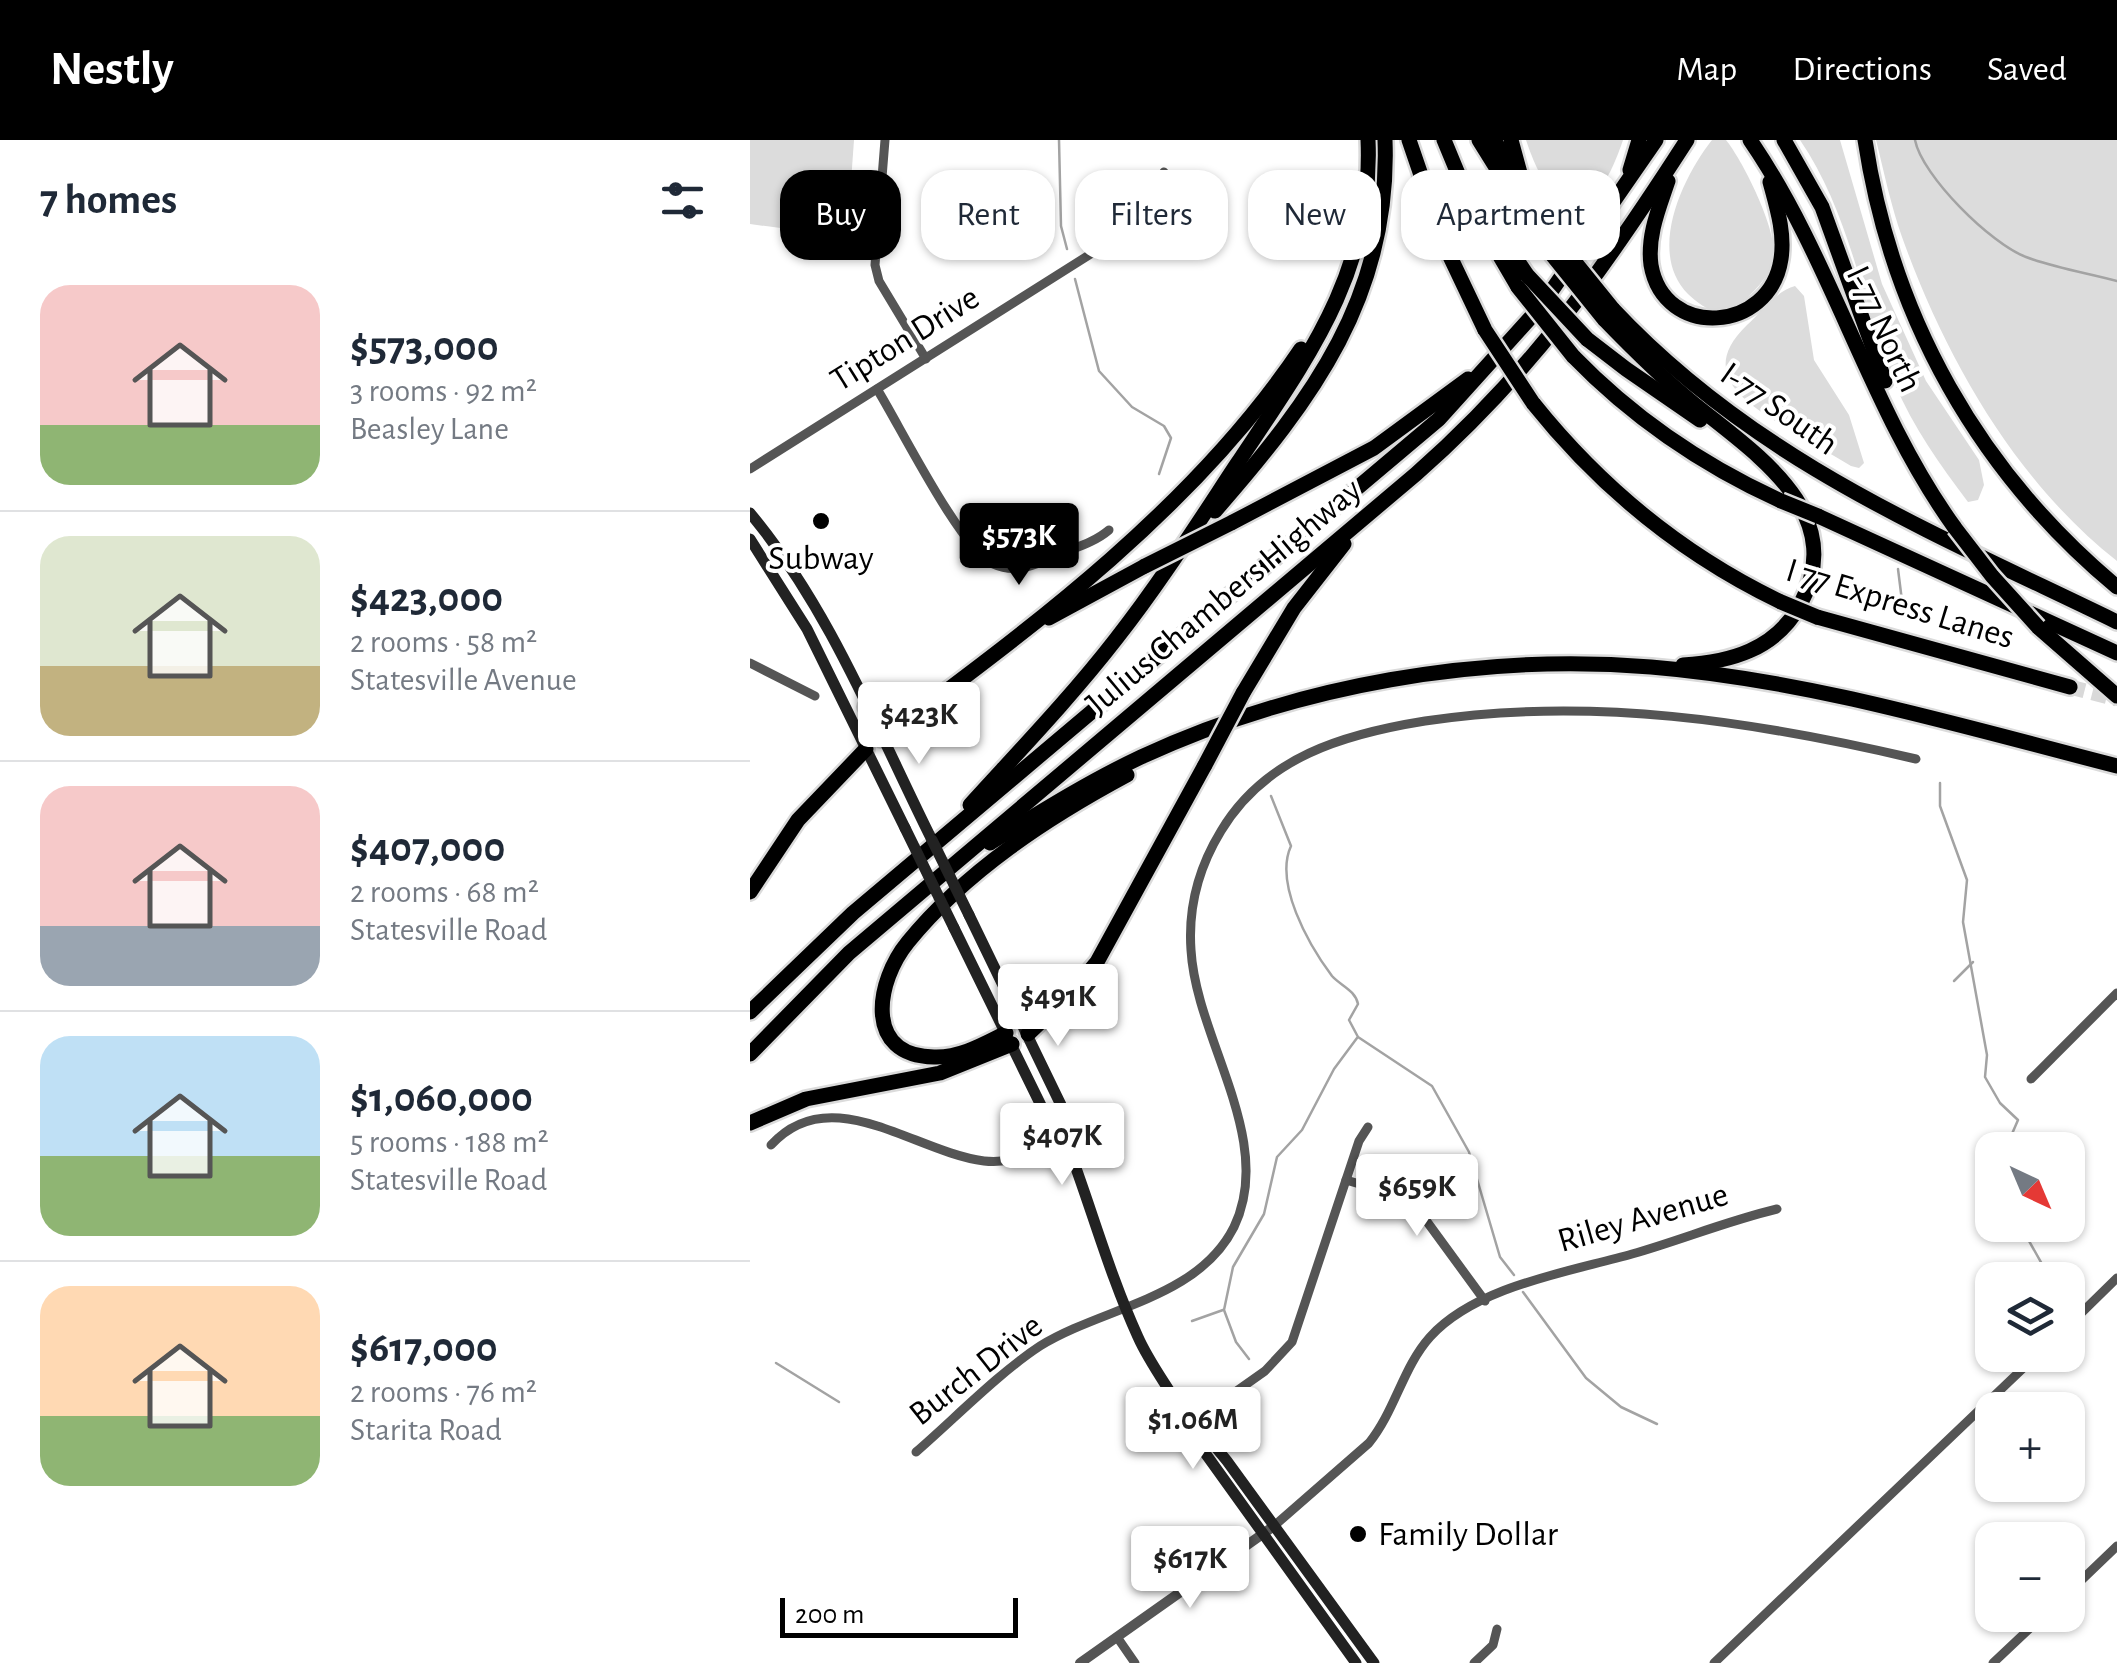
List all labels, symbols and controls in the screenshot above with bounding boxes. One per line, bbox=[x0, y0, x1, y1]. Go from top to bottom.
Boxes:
text: Nestly bbox=[50, 46, 174, 94]
text: Map bbox=[1676, 52, 1737, 87]
text: Directions bbox=[1792, 52, 1932, 87]
text: Saved bbox=[1987, 52, 2067, 87]
chip: Buy bbox=[780, 170, 901, 260]
chip: Rent bbox=[921, 170, 1055, 260]
chip: Filters bbox=[1075, 170, 1228, 260]
chip: New bbox=[1248, 170, 1381, 260]
chip: Apartment bbox=[1401, 170, 1620, 260]
icon: filters bbox=[655, 173, 710, 228]
text: 7 homes bbox=[40, 179, 177, 221]
street label: I-77 North bbox=[1840, 261, 1928, 397]
street label: Tipton Drive bbox=[825, 280, 985, 398]
icon: home bbox=[120, 325, 240, 445]
text: $573,000 bbox=[350, 326, 499, 368]
street label: I-77 South bbox=[1714, 356, 1844, 462]
text: 3 rooms · 92 m² bbox=[350, 375, 537, 407]
text: Beasley Lane bbox=[350, 413, 509, 445]
street label: Julius Chambers Highway bbox=[1080, 472, 1368, 722]
pin: $573K bbox=[949, 503, 1089, 588]
marker: Subway bbox=[810, 510, 832, 532]
text: $573K bbox=[982, 519, 1056, 551]
place label: Subway bbox=[768, 541, 874, 576]
street label: I 77 Express Lanes bbox=[1782, 553, 2018, 655]
icon: home bbox=[120, 576, 240, 696]
text: $423,000 bbox=[350, 577, 503, 619]
text: 2 rooms · 58 m² bbox=[350, 626, 537, 658]
text: Statesville Avenue bbox=[350, 664, 577, 696]
pin: $423K bbox=[849, 682, 989, 767]
text: $423K bbox=[880, 698, 958, 730]
icon: home bbox=[120, 826, 240, 946]
text: $407,000 bbox=[350, 827, 505, 869]
text: 2 rooms · 68 m² bbox=[350, 876, 539, 908]
text: Statesville Road bbox=[350, 914, 547, 946]
pin: $491K bbox=[988, 964, 1128, 1049]
text: $491K bbox=[1020, 980, 1096, 1012]
icon: home bbox=[120, 1076, 240, 1196]
text: $1,060,000 bbox=[350, 1077, 533, 1119]
pin: $407K bbox=[992, 1103, 1132, 1188]
text: $407K bbox=[1022, 1119, 1102, 1151]
text: 5 rooms · 188 m² bbox=[350, 1126, 549, 1158]
north arrow bbox=[1975, 1132, 2085, 1242]
map controls bbox=[1975, 1132, 2085, 1632]
pin: $659K bbox=[1347, 1154, 1487, 1239]
text: Statesville Road bbox=[350, 1164, 547, 1196]
text: $659K bbox=[1378, 1170, 1456, 1202]
street label: Riley Avenue bbox=[1554, 1177, 1732, 1259]
button: layers bbox=[1975, 1262, 2085, 1372]
street label: Burch Drive bbox=[903, 1308, 1049, 1432]
icon: home bbox=[120, 1326, 240, 1446]
text: $617,000 bbox=[350, 1327, 498, 1369]
text: 2 rooms · 76 m² bbox=[350, 1376, 537, 1408]
pin: $1.06M bbox=[1112, 1387, 1274, 1472]
button: + bbox=[1975, 1392, 2085, 1502]
text: $1.06M bbox=[1148, 1403, 1238, 1435]
text: Starita Road bbox=[350, 1414, 502, 1446]
place label: Family Dollar bbox=[1378, 1517, 1559, 1552]
button: − bbox=[1975, 1522, 2085, 1632]
marker: Family Dollar bbox=[1347, 1523, 1369, 1545]
pin: $617K bbox=[1120, 1526, 1260, 1611]
text: $617K bbox=[1153, 1542, 1227, 1574]
scale bar bbox=[780, 1593, 1018, 1638]
text: 200 m bbox=[795, 1601, 864, 1629]

